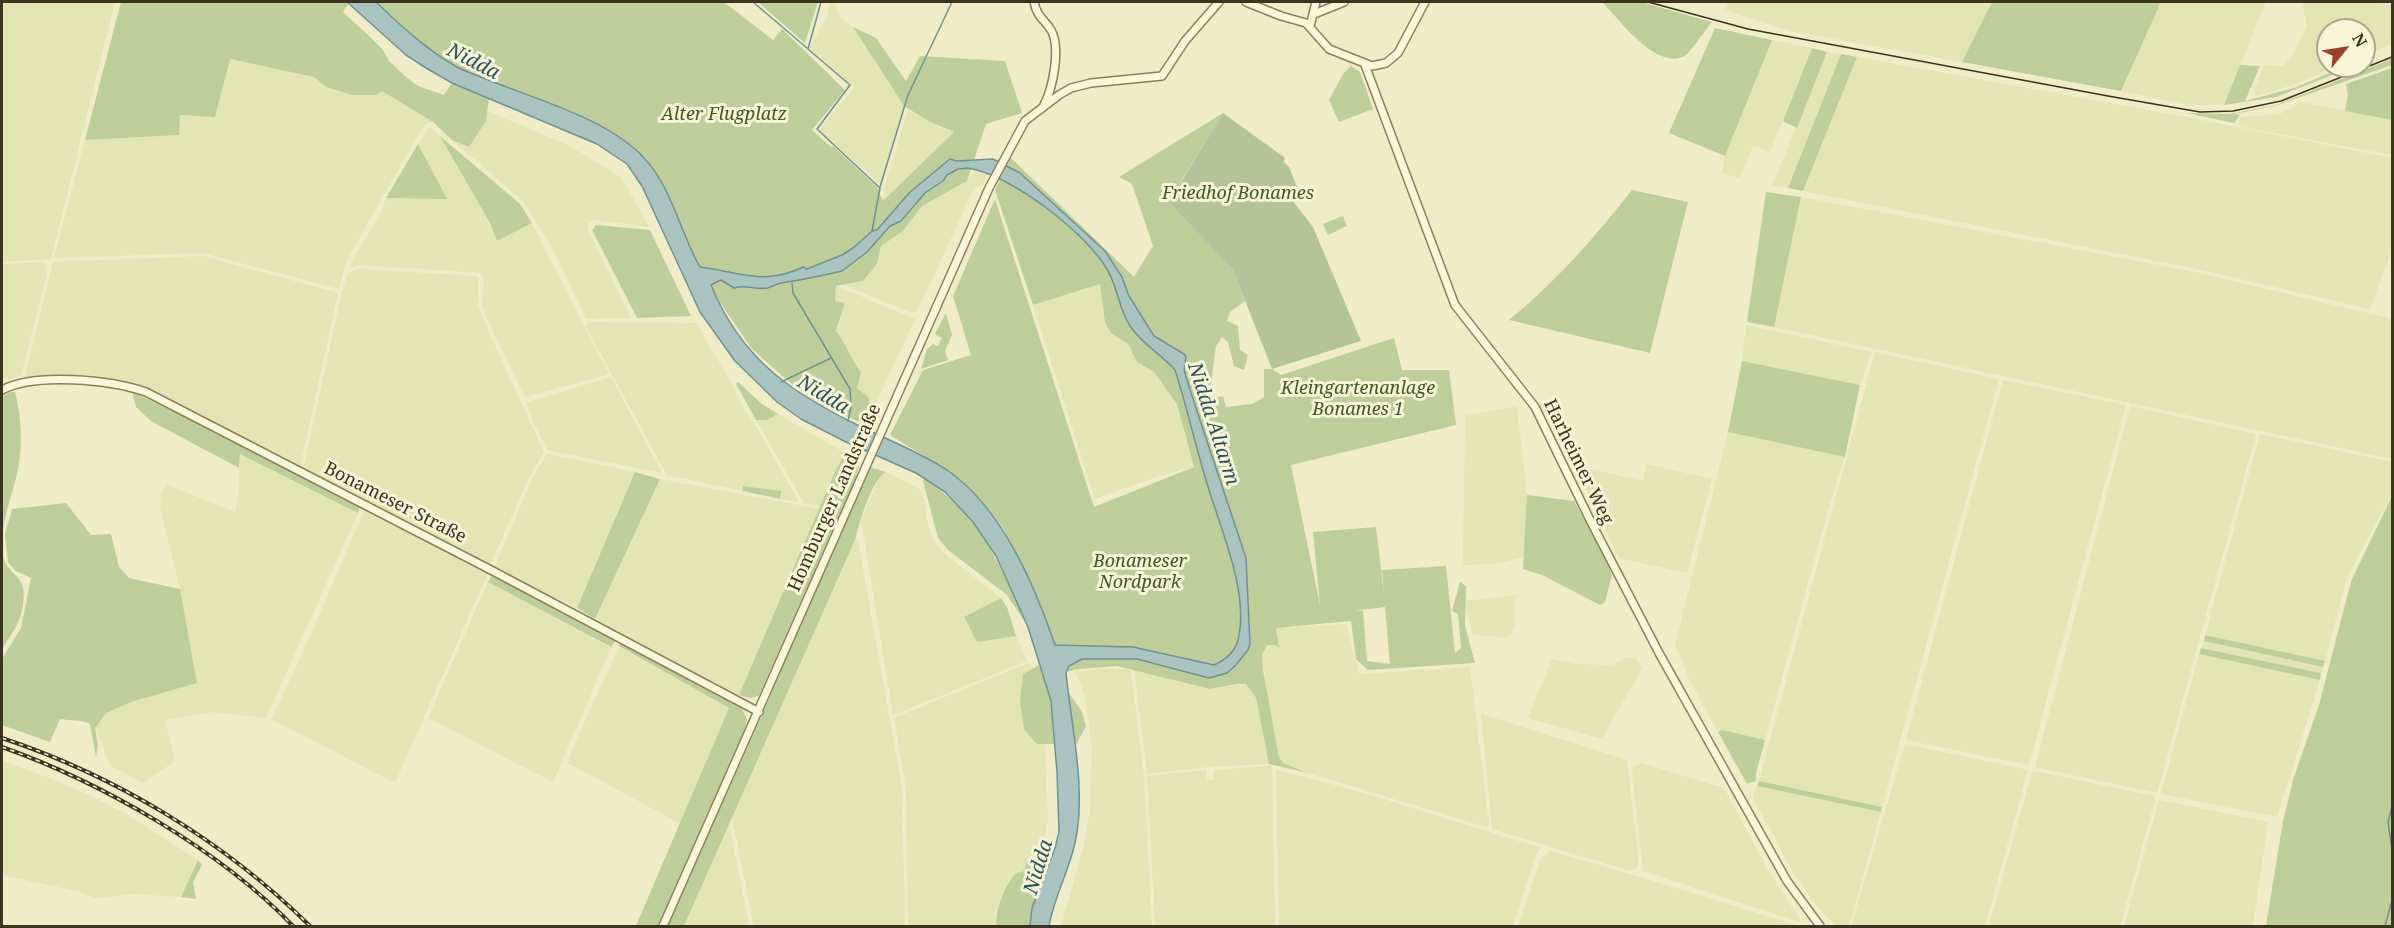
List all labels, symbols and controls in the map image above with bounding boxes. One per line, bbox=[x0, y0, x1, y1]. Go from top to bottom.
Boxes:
north arrow bbox=[2316, 18, 2376, 78]
text: N bbox=[2347, 29, 2373, 51]
water label: Nidda bbox=[443, 39, 503, 85]
park label: Alter Flugplatz bbox=[661, 104, 787, 126]
park label: Friedhof Bonames bbox=[1162, 183, 1314, 205]
water label: Nidda Altarm bbox=[1182, 360, 1244, 488]
water label: Nidda bbox=[793, 370, 853, 420]
park label: Kleingartenanlage Bonames 1 bbox=[1281, 378, 1435, 420]
street label: Harheimer Weg bbox=[1538, 396, 1618, 528]
street label: Homburger Landstraße bbox=[784, 401, 886, 595]
street label: Bonameser Straße bbox=[320, 458, 470, 548]
park label: Bonameser Nordpark bbox=[1093, 551, 1187, 594]
water label: Nidda bbox=[1019, 837, 1059, 897]

